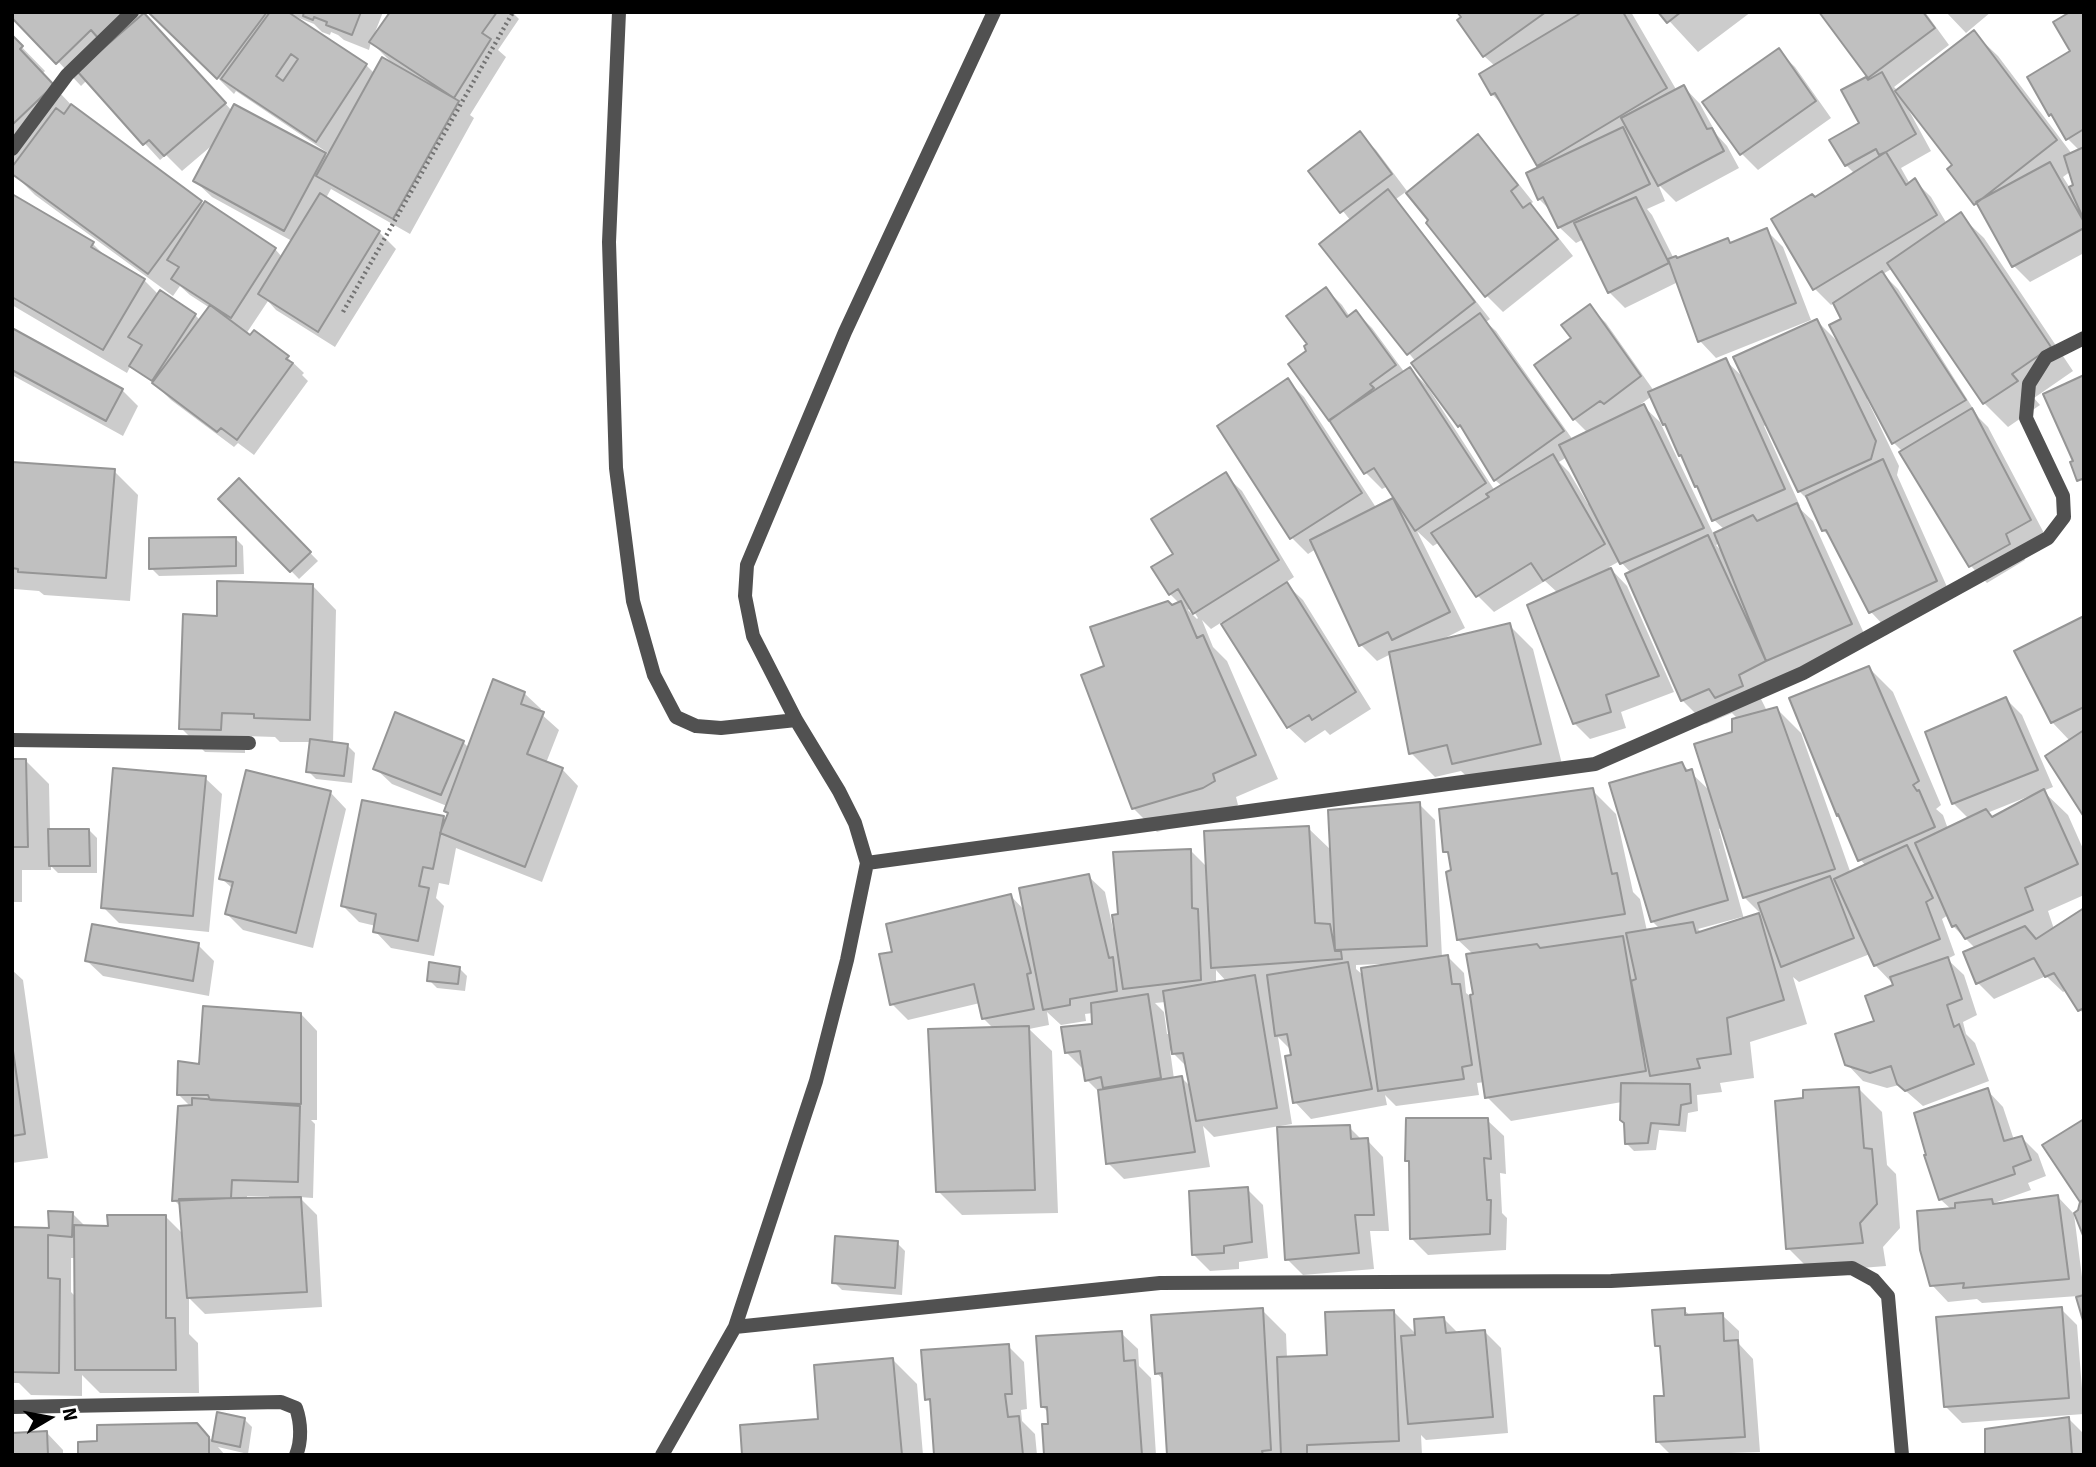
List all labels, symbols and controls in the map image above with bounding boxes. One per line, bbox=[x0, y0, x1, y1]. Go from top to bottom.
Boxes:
north arrow bbox=[14, 1383, 84, 1453]
text: N bbox=[57, 1406, 83, 1423]

